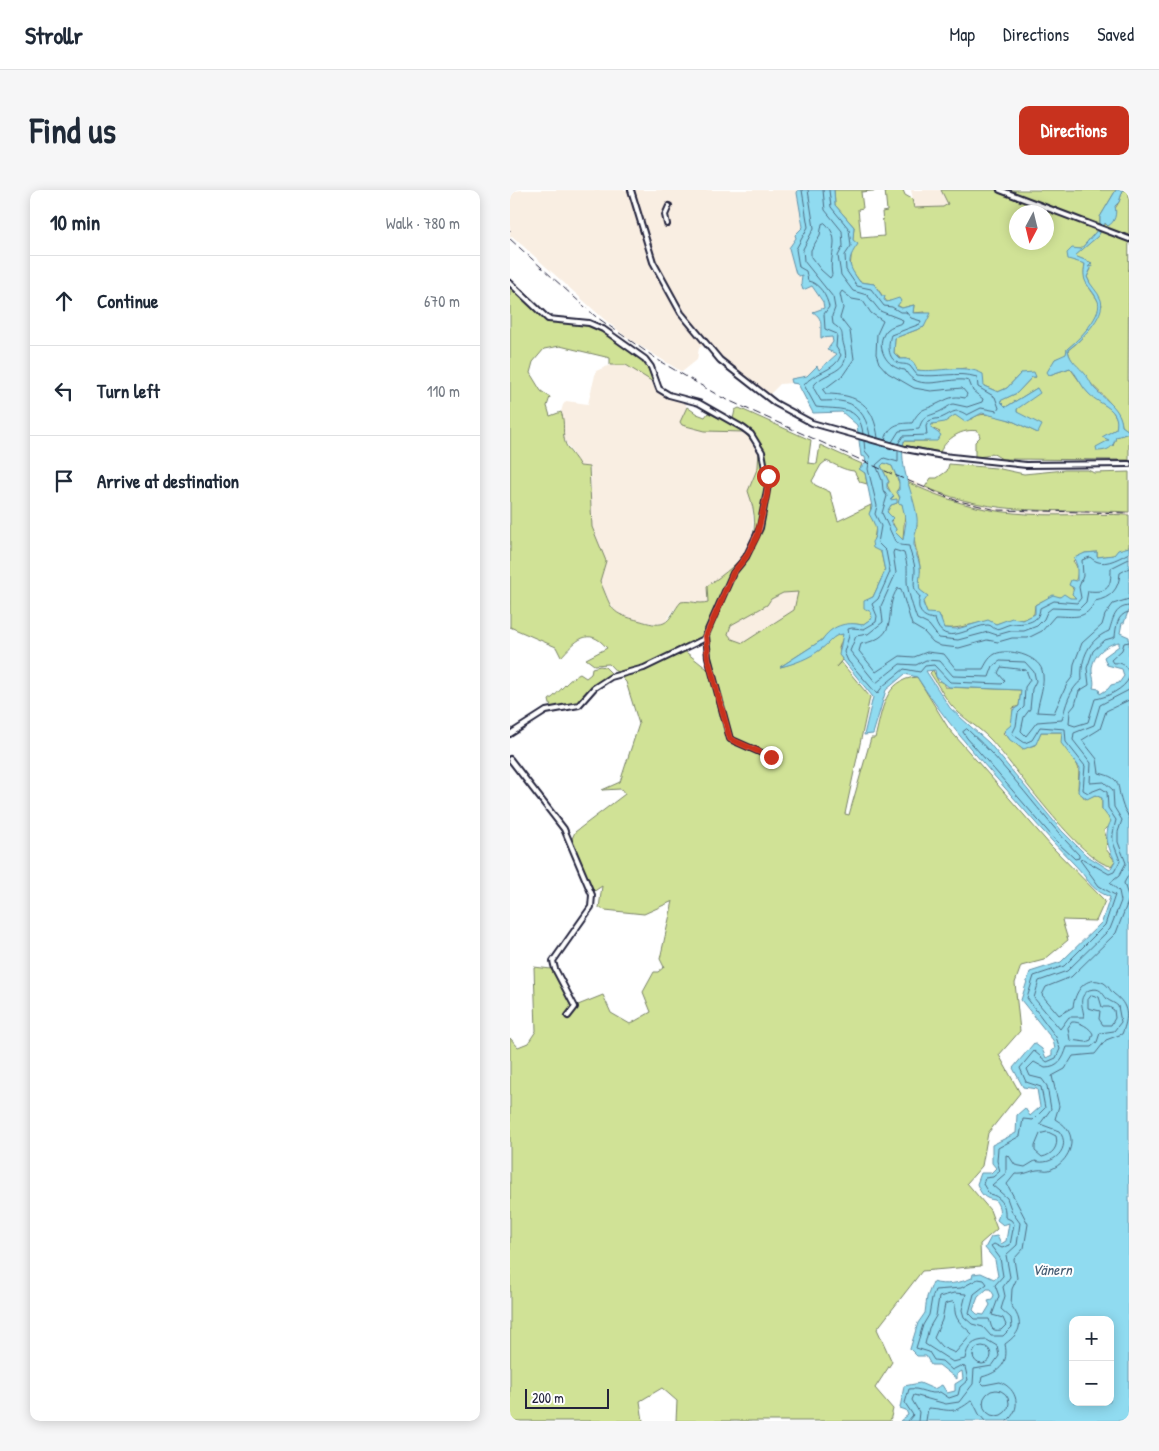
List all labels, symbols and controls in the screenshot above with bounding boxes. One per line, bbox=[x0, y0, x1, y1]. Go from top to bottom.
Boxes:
text: Strollr bbox=[25, 19, 83, 51]
text: Map bbox=[950, 22, 975, 47]
text: Directions bbox=[1003, 22, 1069, 47]
text: Saved bbox=[1097, 22, 1134, 47]
button: Directions bbox=[1019, 106, 1129, 155]
text: Find us bbox=[30, 107, 116, 154]
north arrow bbox=[1009, 205, 1054, 250]
text: 10 min bbox=[50, 208, 100, 237]
text: Walk · 780 m bbox=[386, 212, 460, 234]
icon: ahead bbox=[50, 287, 78, 315]
text: Continue bbox=[97, 288, 158, 314]
text: 670 m bbox=[424, 290, 460, 312]
icon: left bbox=[50, 377, 78, 405]
text: Turn left bbox=[97, 378, 160, 404]
text: 110 m bbox=[427, 380, 460, 402]
route start bbox=[757, 465, 780, 488]
icon: arrive bbox=[50, 467, 78, 495]
text: Arrive at destination bbox=[97, 468, 239, 494]
route end bbox=[760, 746, 783, 769]
water label: Vänern bbox=[1032, 1259, 1073, 1280]
map controls bbox=[1069, 1316, 1114, 1406]
button: + bbox=[1069, 1316, 1114, 1361]
button: − bbox=[1069, 1361, 1114, 1406]
scale bar bbox=[525, 1386, 609, 1409]
text: 200 m bbox=[532, 1388, 564, 1407]

